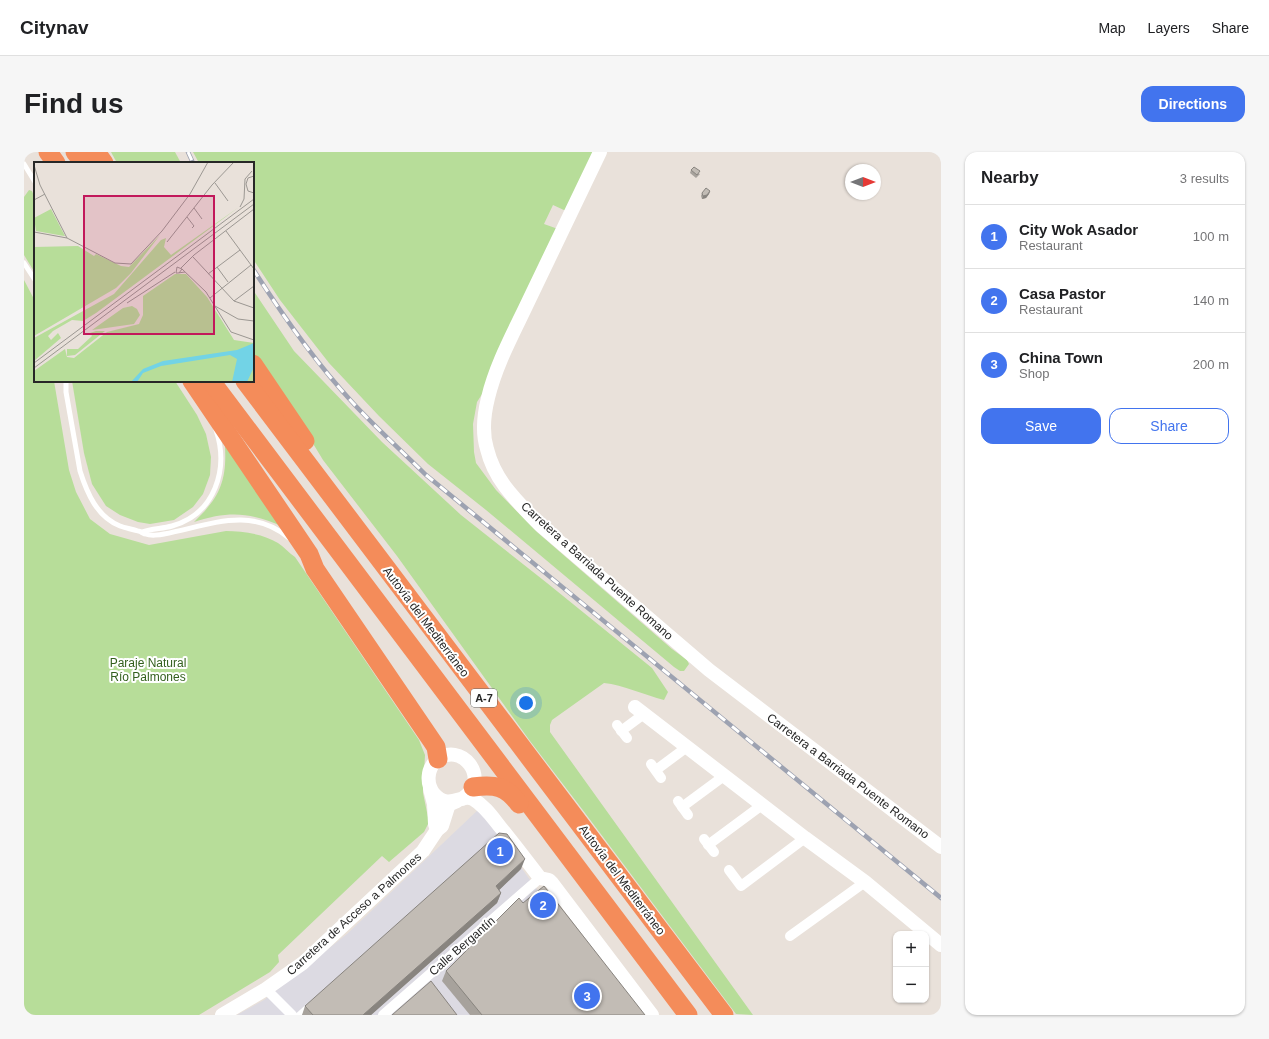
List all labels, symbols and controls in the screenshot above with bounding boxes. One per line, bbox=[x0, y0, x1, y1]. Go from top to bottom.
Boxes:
text: Citynav bbox=[20, 17, 89, 38]
text: Map bbox=[1098, 20, 1126, 36]
text: Layers bbox=[1148, 20, 1190, 36]
text: Share bbox=[1212, 20, 1249, 36]
button: Directions bbox=[1141, 86, 1245, 122]
text: Find us bbox=[24, 88, 124, 119]
inset map bbox=[34, 162, 254, 382]
north arrow bbox=[845, 164, 881, 200]
text: Nearby bbox=[981, 168, 1039, 187]
text: 3 results bbox=[1180, 171, 1229, 186]
text: City Wok Asador bbox=[1019, 221, 1138, 238]
text: 1 bbox=[990, 229, 998, 244]
text: 100 m bbox=[1193, 229, 1229, 244]
text: Restaurant bbox=[1019, 238, 1083, 253]
text: Casa Pastor bbox=[1019, 285, 1106, 302]
text: 2 bbox=[990, 293, 998, 308]
text: 140 m bbox=[1193, 293, 1229, 308]
text: Restaurant bbox=[1019, 302, 1083, 317]
text: China Town bbox=[1019, 349, 1103, 366]
text: 3 bbox=[990, 357, 998, 372]
text: 200 m bbox=[1193, 357, 1229, 372]
text: Shop bbox=[1019, 366, 1049, 381]
button: Save bbox=[981, 408, 1101, 444]
button: Share bbox=[1109, 408, 1229, 444]
street label: Carretera a Barriada Puente Romano bbox=[518, 499, 676, 643]
street label: Autovía del Mediterráneo bbox=[380, 564, 472, 680]
park label: Paraje Natural Río Palmones bbox=[110, 656, 186, 684]
road number: A-7 bbox=[471, 689, 497, 707]
your location bbox=[516, 693, 536, 713]
street label: Carretera a Barriada Puente Romano bbox=[764, 710, 932, 842]
street label: Autovía del Mediterráneo bbox=[576, 822, 668, 938]
pin: 1 bbox=[487, 836, 513, 866]
street label: Carretera de Acceso a Palmones bbox=[284, 850, 424, 978]
pin: 2 bbox=[530, 890, 556, 920]
street label: Calle Bergantín bbox=[426, 914, 498, 978]
map controls bbox=[893, 931, 929, 1003]
button: + bbox=[893, 931, 929, 967]
button: − bbox=[893, 967, 929, 1003]
pin: 3 bbox=[574, 981, 600, 1011]

